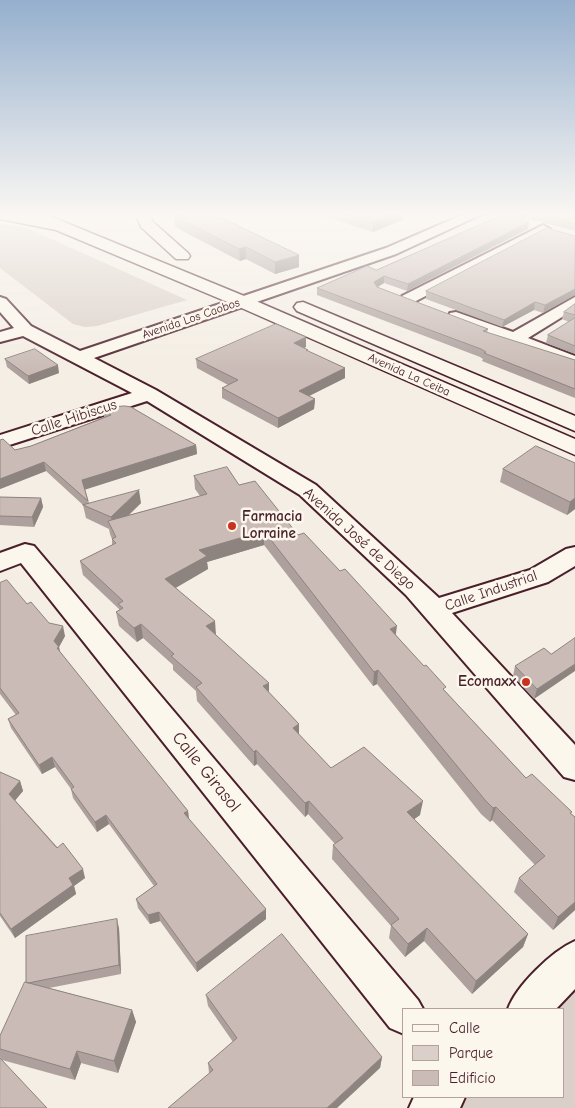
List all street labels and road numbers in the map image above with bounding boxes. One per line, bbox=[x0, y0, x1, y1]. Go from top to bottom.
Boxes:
street label: Avenida Los Caobos bbox=[140, 296, 242, 342]
street label: Avenida La Ceiba bbox=[366, 350, 452, 400]
street label: Calle Hibiscus bbox=[29, 396, 119, 440]
street label: Avenida José de Diego bbox=[299, 484, 419, 594]
street label: Calle Industrial bbox=[442, 567, 540, 615]
street label: Calle Girasol bbox=[167, 727, 245, 817]

